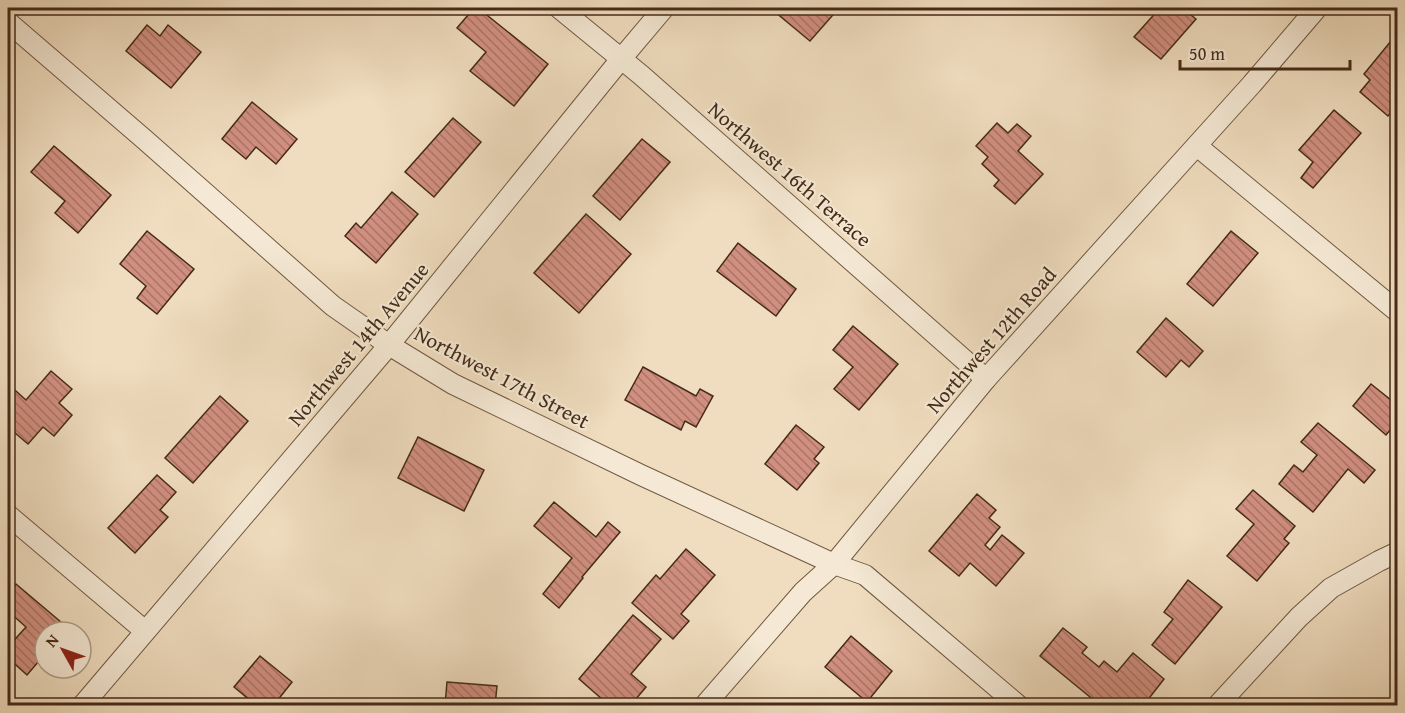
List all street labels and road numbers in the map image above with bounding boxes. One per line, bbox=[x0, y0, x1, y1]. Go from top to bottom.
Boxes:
street label: Northwest 16th Terrace bbox=[701, 94, 879, 254]
street label: Northwest 14th Avenue bbox=[280, 255, 436, 433]
street label: Northwest 12th Road bbox=[919, 259, 1064, 420]
street label: Northwest 17th Street bbox=[409, 318, 596, 437]

